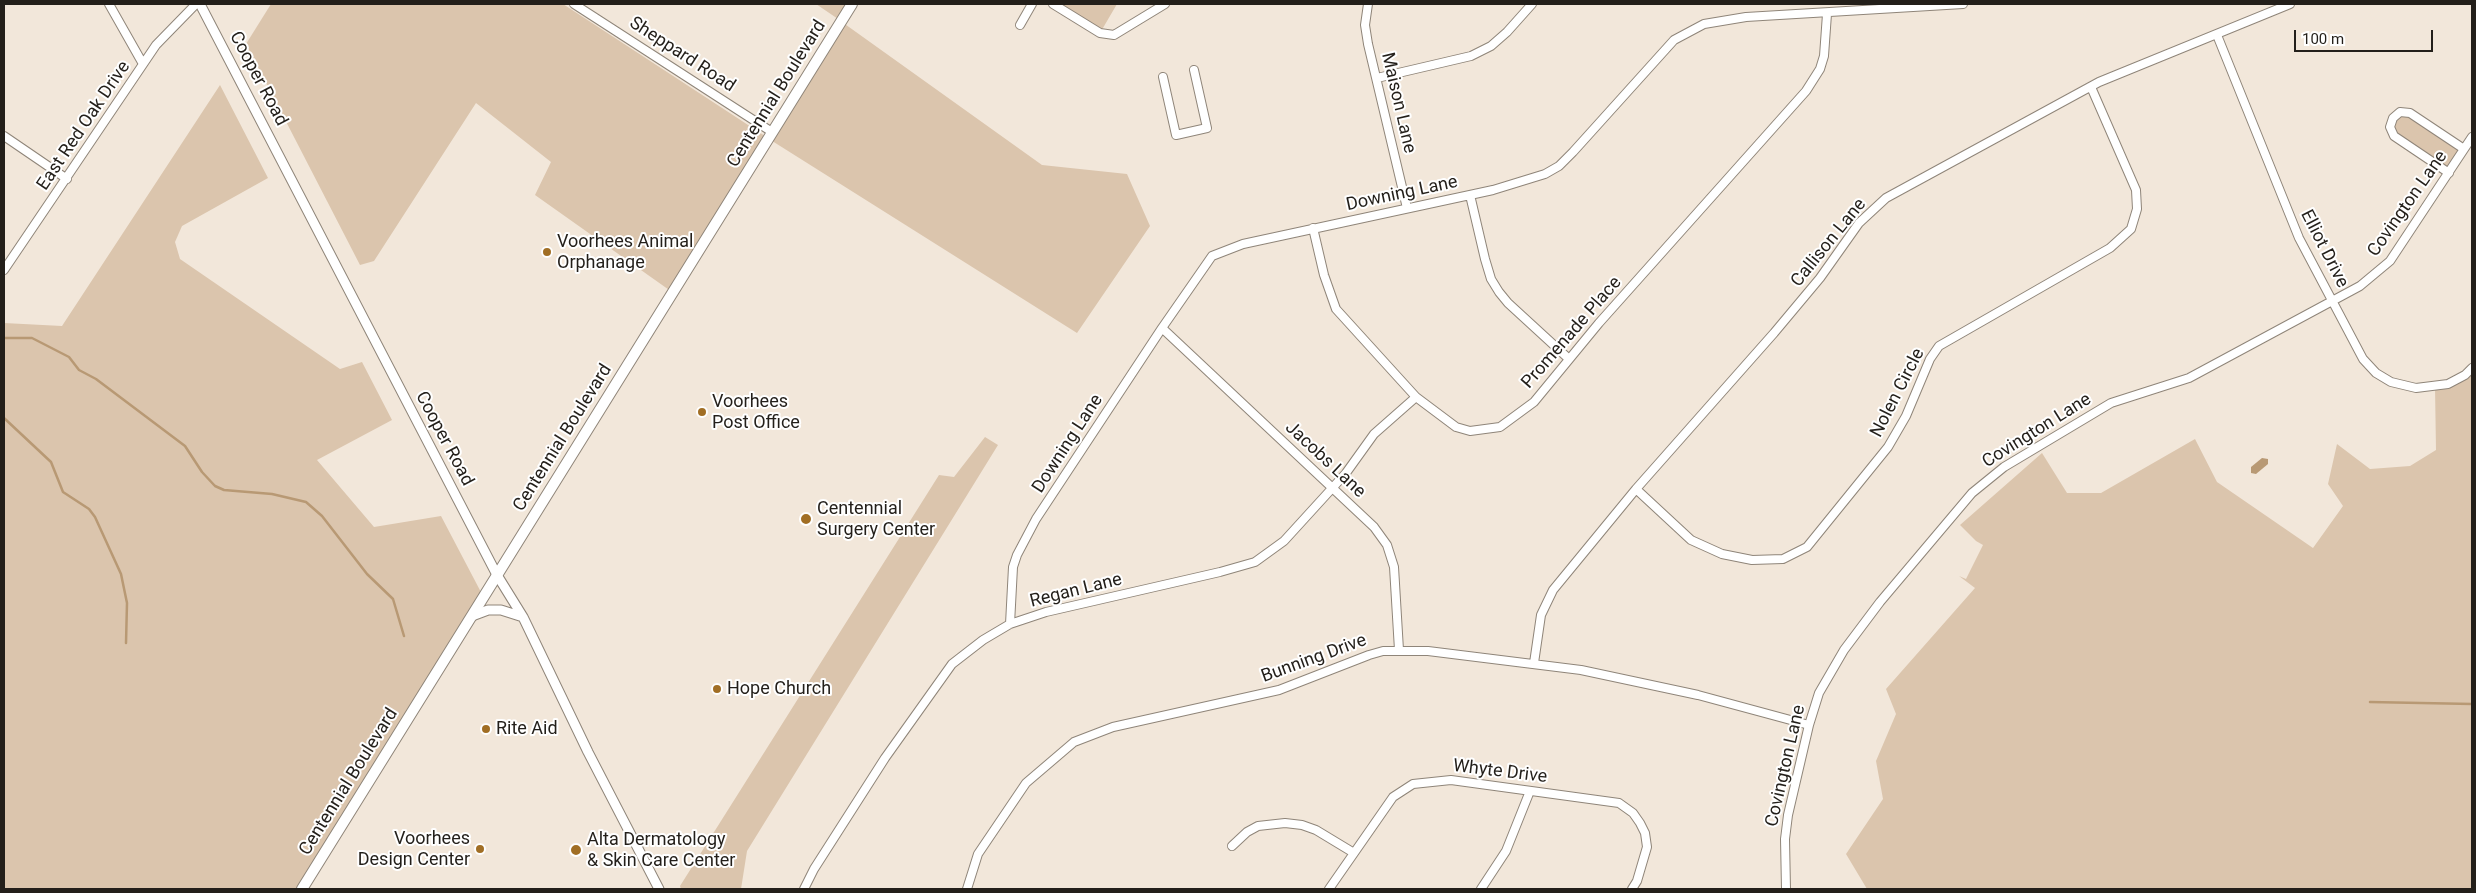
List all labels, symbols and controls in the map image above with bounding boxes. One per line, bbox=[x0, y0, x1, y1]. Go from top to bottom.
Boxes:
street label: Sheppard Road bbox=[625, 13, 739, 97]
street label: Centennial Boulevard bbox=[723, 17, 831, 171]
scale bar bbox=[2296, 20, 2435, 52]
street label: Cooper Road bbox=[224, 28, 292, 130]
text: 100 m bbox=[2302, 30, 2344, 48]
street label: Maison Lane bbox=[1376, 50, 1420, 156]
street label: East Red Oak Drive bbox=[33, 57, 135, 195]
street label: Covington Lane bbox=[2363, 147, 2453, 261]
street label: Downing Lane bbox=[1344, 172, 1460, 216]
street label: Callison Lane bbox=[1787, 194, 1871, 292]
street label: Elliot Drive bbox=[2295, 206, 2353, 292]
place label: Voorhees Animal Orphanage bbox=[557, 231, 693, 274]
marker: Voorhees Animal Orphanage bbox=[541, 246, 553, 258]
street label: Promenade Place bbox=[1518, 273, 1626, 393]
street label: Nolen Circle bbox=[1866, 345, 1930, 441]
street label: Centennial Boulevard bbox=[509, 361, 617, 515]
street label: Cooper Road bbox=[410, 388, 478, 490]
street label: Covington Lane bbox=[1979, 389, 2095, 473]
place label: Voorhees Post Office bbox=[712, 391, 800, 434]
street label: Downing Lane bbox=[1028, 391, 1108, 497]
marker: Voorhees Post Office bbox=[696, 406, 708, 418]
street label: Jacobs Lane bbox=[1280, 417, 1370, 503]
place label: Centennial Surgery Center bbox=[817, 498, 935, 540]
marker: Centennial Surgery Center bbox=[799, 512, 813, 526]
street label: Regan Lane bbox=[1028, 569, 1124, 613]
street label: Bunning Drive bbox=[1258, 630, 1370, 688]
place label: Hope Church bbox=[727, 678, 831, 700]
marker: Hope Church bbox=[711, 683, 723, 695]
street label: Covington Lane bbox=[1761, 703, 1811, 829]
street label: Centennial Boulevard bbox=[295, 705, 403, 859]
place label: Rite Aid bbox=[496, 718, 558, 740]
marker: Rite Aid bbox=[480, 723, 492, 735]
street label: Whyte Drive bbox=[1452, 756, 1548, 788]
place label: Voorhees Design Center bbox=[358, 828, 470, 871]
place label: Alta Dermatology & Skin Care Center bbox=[587, 829, 735, 872]
marker: Voorhees Design Center bbox=[474, 843, 486, 855]
marker: Alta Dermatology & Skin Care Center bbox=[569, 843, 583, 857]

